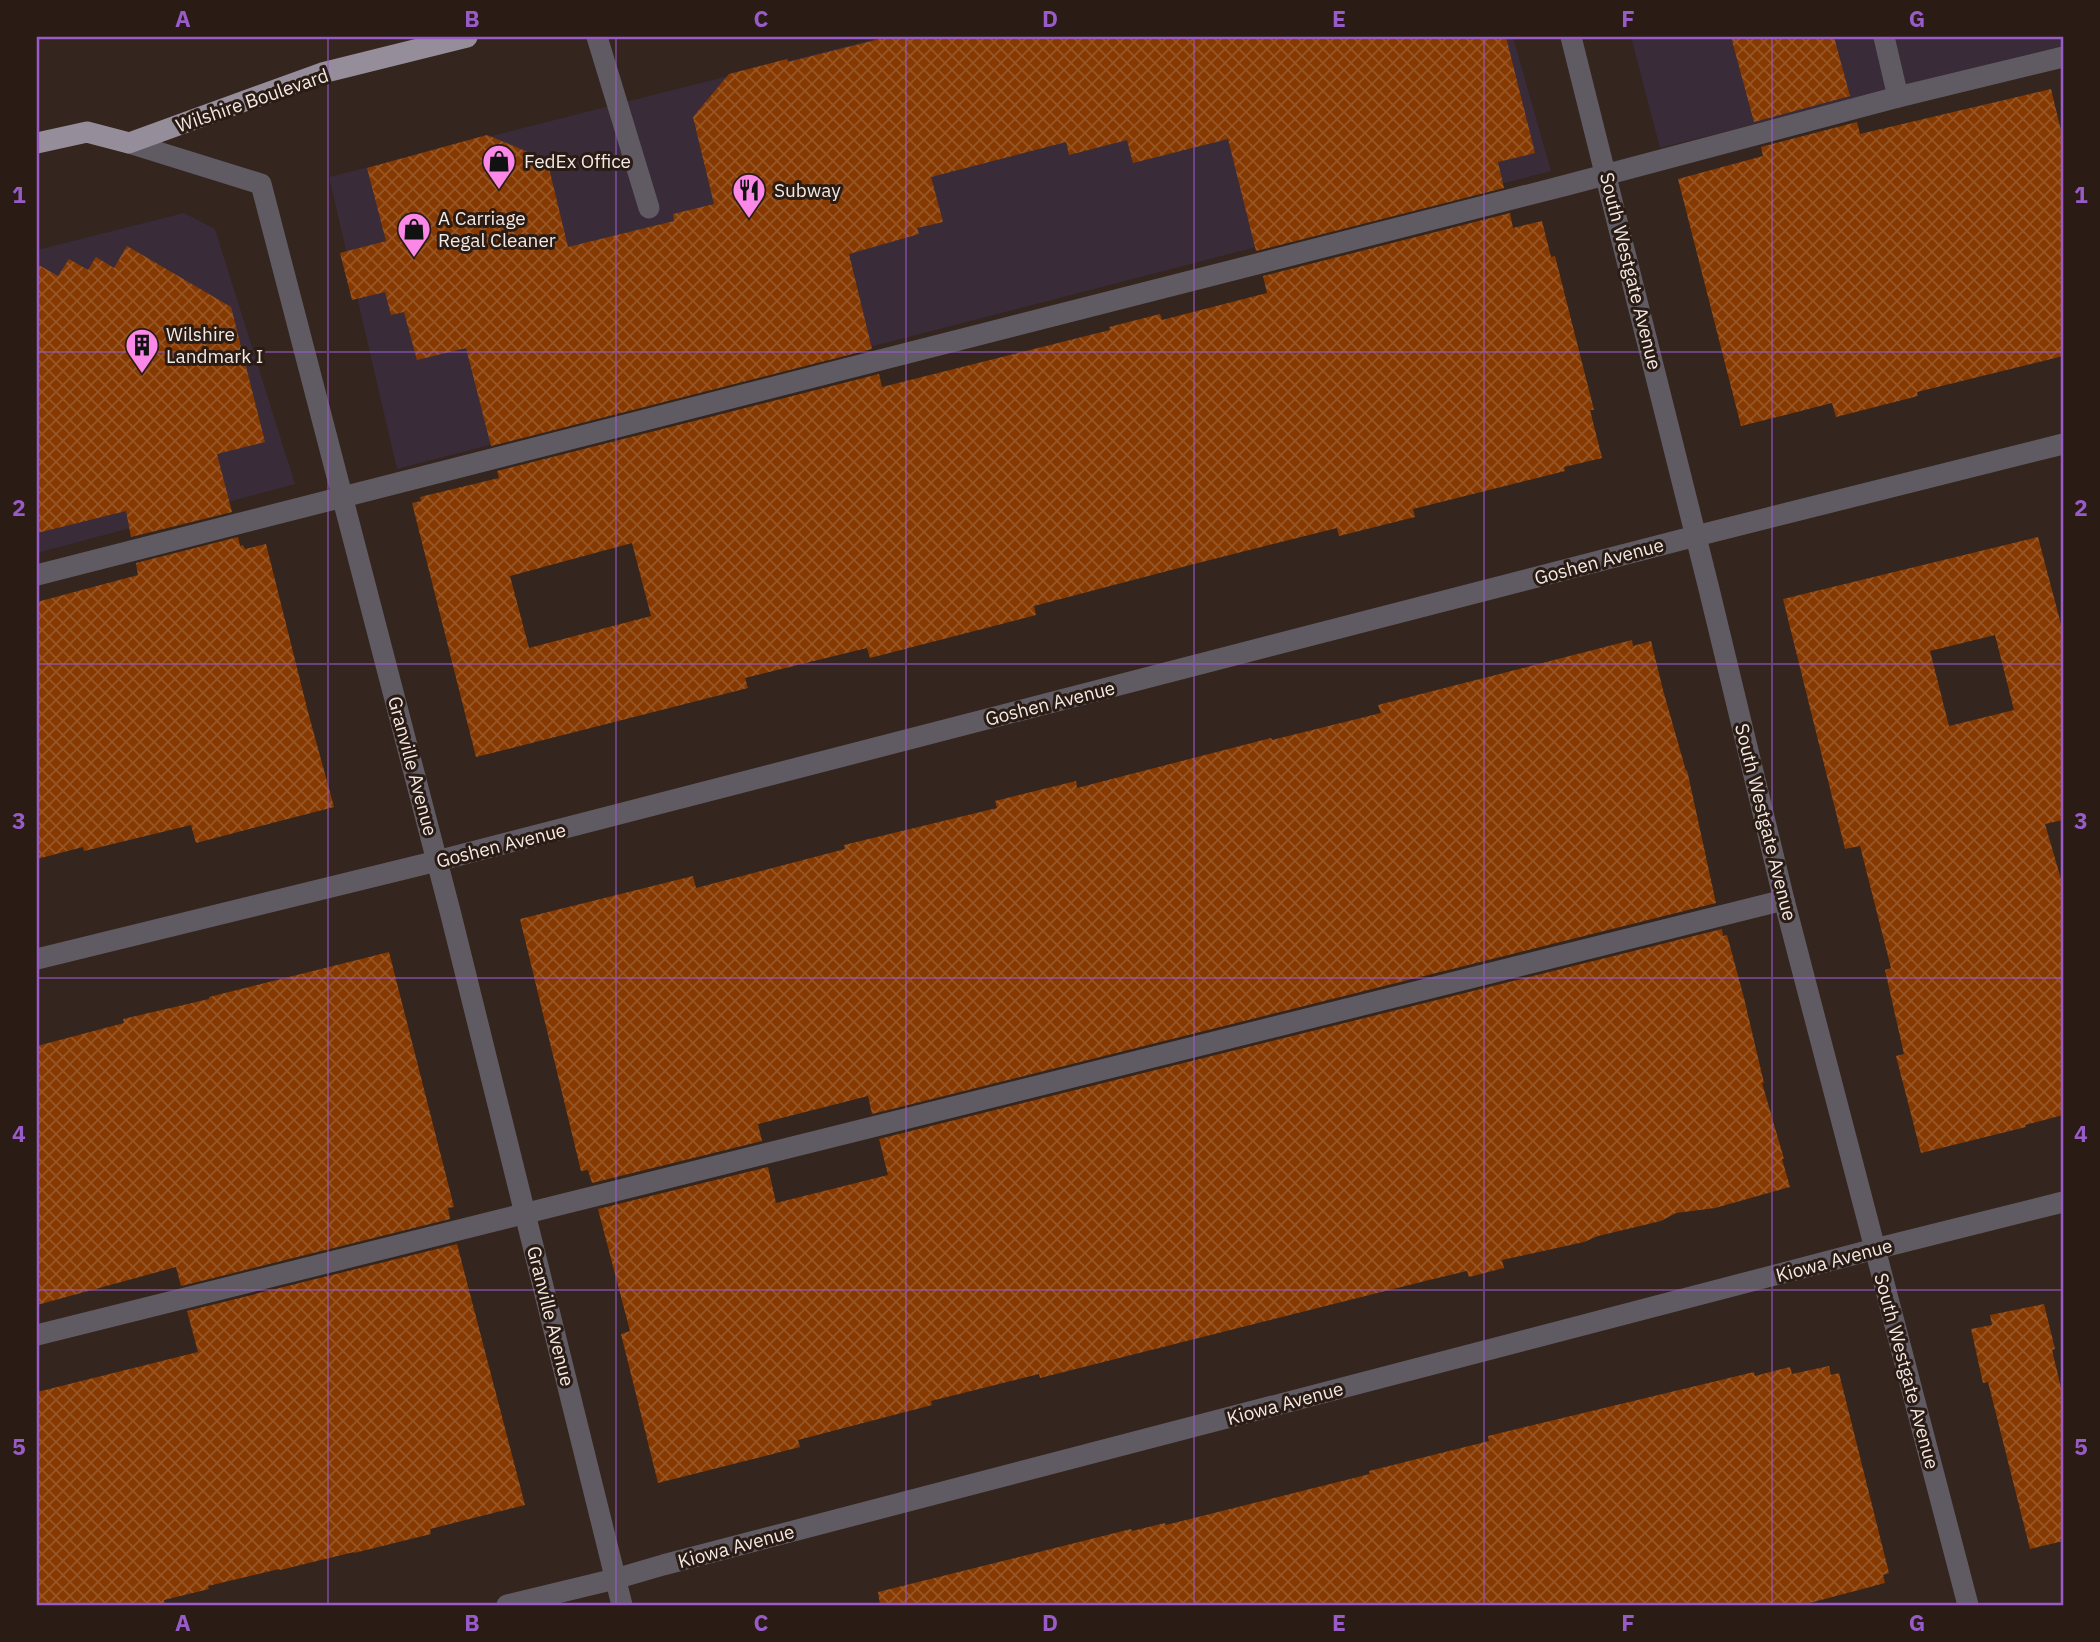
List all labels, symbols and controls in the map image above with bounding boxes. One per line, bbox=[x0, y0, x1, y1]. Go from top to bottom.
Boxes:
text: A bbox=[175, 3, 191, 33]
text: B bbox=[464, 3, 480, 33]
text: C bbox=[754, 3, 769, 33]
text: D bbox=[1042, 3, 1058, 33]
text: E bbox=[1332, 3, 1346, 33]
text: F bbox=[1621, 3, 1635, 33]
text: G bbox=[1909, 3, 1925, 33]
street label: Wilshire Boulevard bbox=[172, 63, 332, 137]
shop icon: FedEx Office bbox=[480, 142, 518, 191]
place label: FedEx Office bbox=[524, 149, 631, 173]
street label: South Westgate Avenue bbox=[1595, 170, 1667, 372]
restaurant icon: Subway bbox=[730, 171, 768, 220]
place label: Subway bbox=[774, 178, 841, 202]
text: 1 bbox=[12, 179, 26, 209]
text: 1 bbox=[2074, 179, 2088, 209]
place label: A Carriage Regal Cleaner bbox=[438, 206, 556, 252]
shop icon: A Carriage Regal Cleaner bbox=[395, 210, 433, 259]
place label: Wilshire Landmark I bbox=[166, 322, 263, 368]
building icon: Wilshire Landmark I bbox=[123, 326, 161, 375]
text: 2 bbox=[12, 492, 26, 522]
text: 2 bbox=[2074, 492, 2088, 522]
street label: Goshen Avenue bbox=[1532, 532, 1666, 590]
street label: Goshen Avenue bbox=[983, 675, 1117, 731]
street label: Granville Avenue bbox=[383, 694, 443, 838]
street label: South Westgate Avenue bbox=[1730, 721, 1802, 923]
text: 3 bbox=[12, 805, 26, 835]
text: 3 bbox=[2074, 805, 2088, 835]
street label: Goshen Avenue bbox=[434, 817, 568, 873]
text: 4 bbox=[12, 1118, 26, 1148]
text: 4 bbox=[2074, 1118, 2088, 1148]
street label: Kiowa Avenue bbox=[1773, 1233, 1895, 1287]
street label: Granville Avenue bbox=[522, 1243, 580, 1389]
street label: South Westgate Avenue bbox=[1869, 1270, 1945, 1472]
street label: Kiowa Avenue bbox=[1224, 1376, 1346, 1430]
text: 5 bbox=[12, 1431, 26, 1461]
text: 5 bbox=[2074, 1431, 2088, 1461]
street label: Kiowa Avenue bbox=[675, 1519, 797, 1573]
text: A bbox=[175, 1607, 191, 1637]
text: B bbox=[464, 1607, 480, 1637]
text: C bbox=[754, 1607, 769, 1637]
text: D bbox=[1042, 1607, 1058, 1637]
text: E bbox=[1332, 1607, 1346, 1637]
text: F bbox=[1621, 1607, 1635, 1637]
text: G bbox=[1909, 1607, 1925, 1637]

